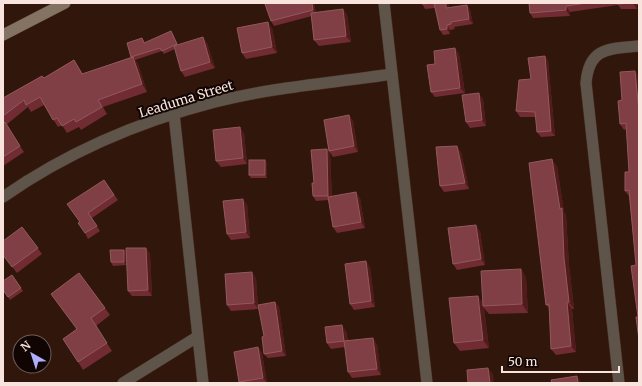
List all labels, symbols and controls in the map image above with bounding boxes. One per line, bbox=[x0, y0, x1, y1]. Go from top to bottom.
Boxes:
street label: Leaduma Street bbox=[137, 77, 235, 121]
north arrow bbox=[12, 334, 52, 374]
text: N bbox=[18, 338, 34, 354]
scale bar bbox=[502, 348, 619, 374]
text: 50 m bbox=[508, 354, 537, 369]

